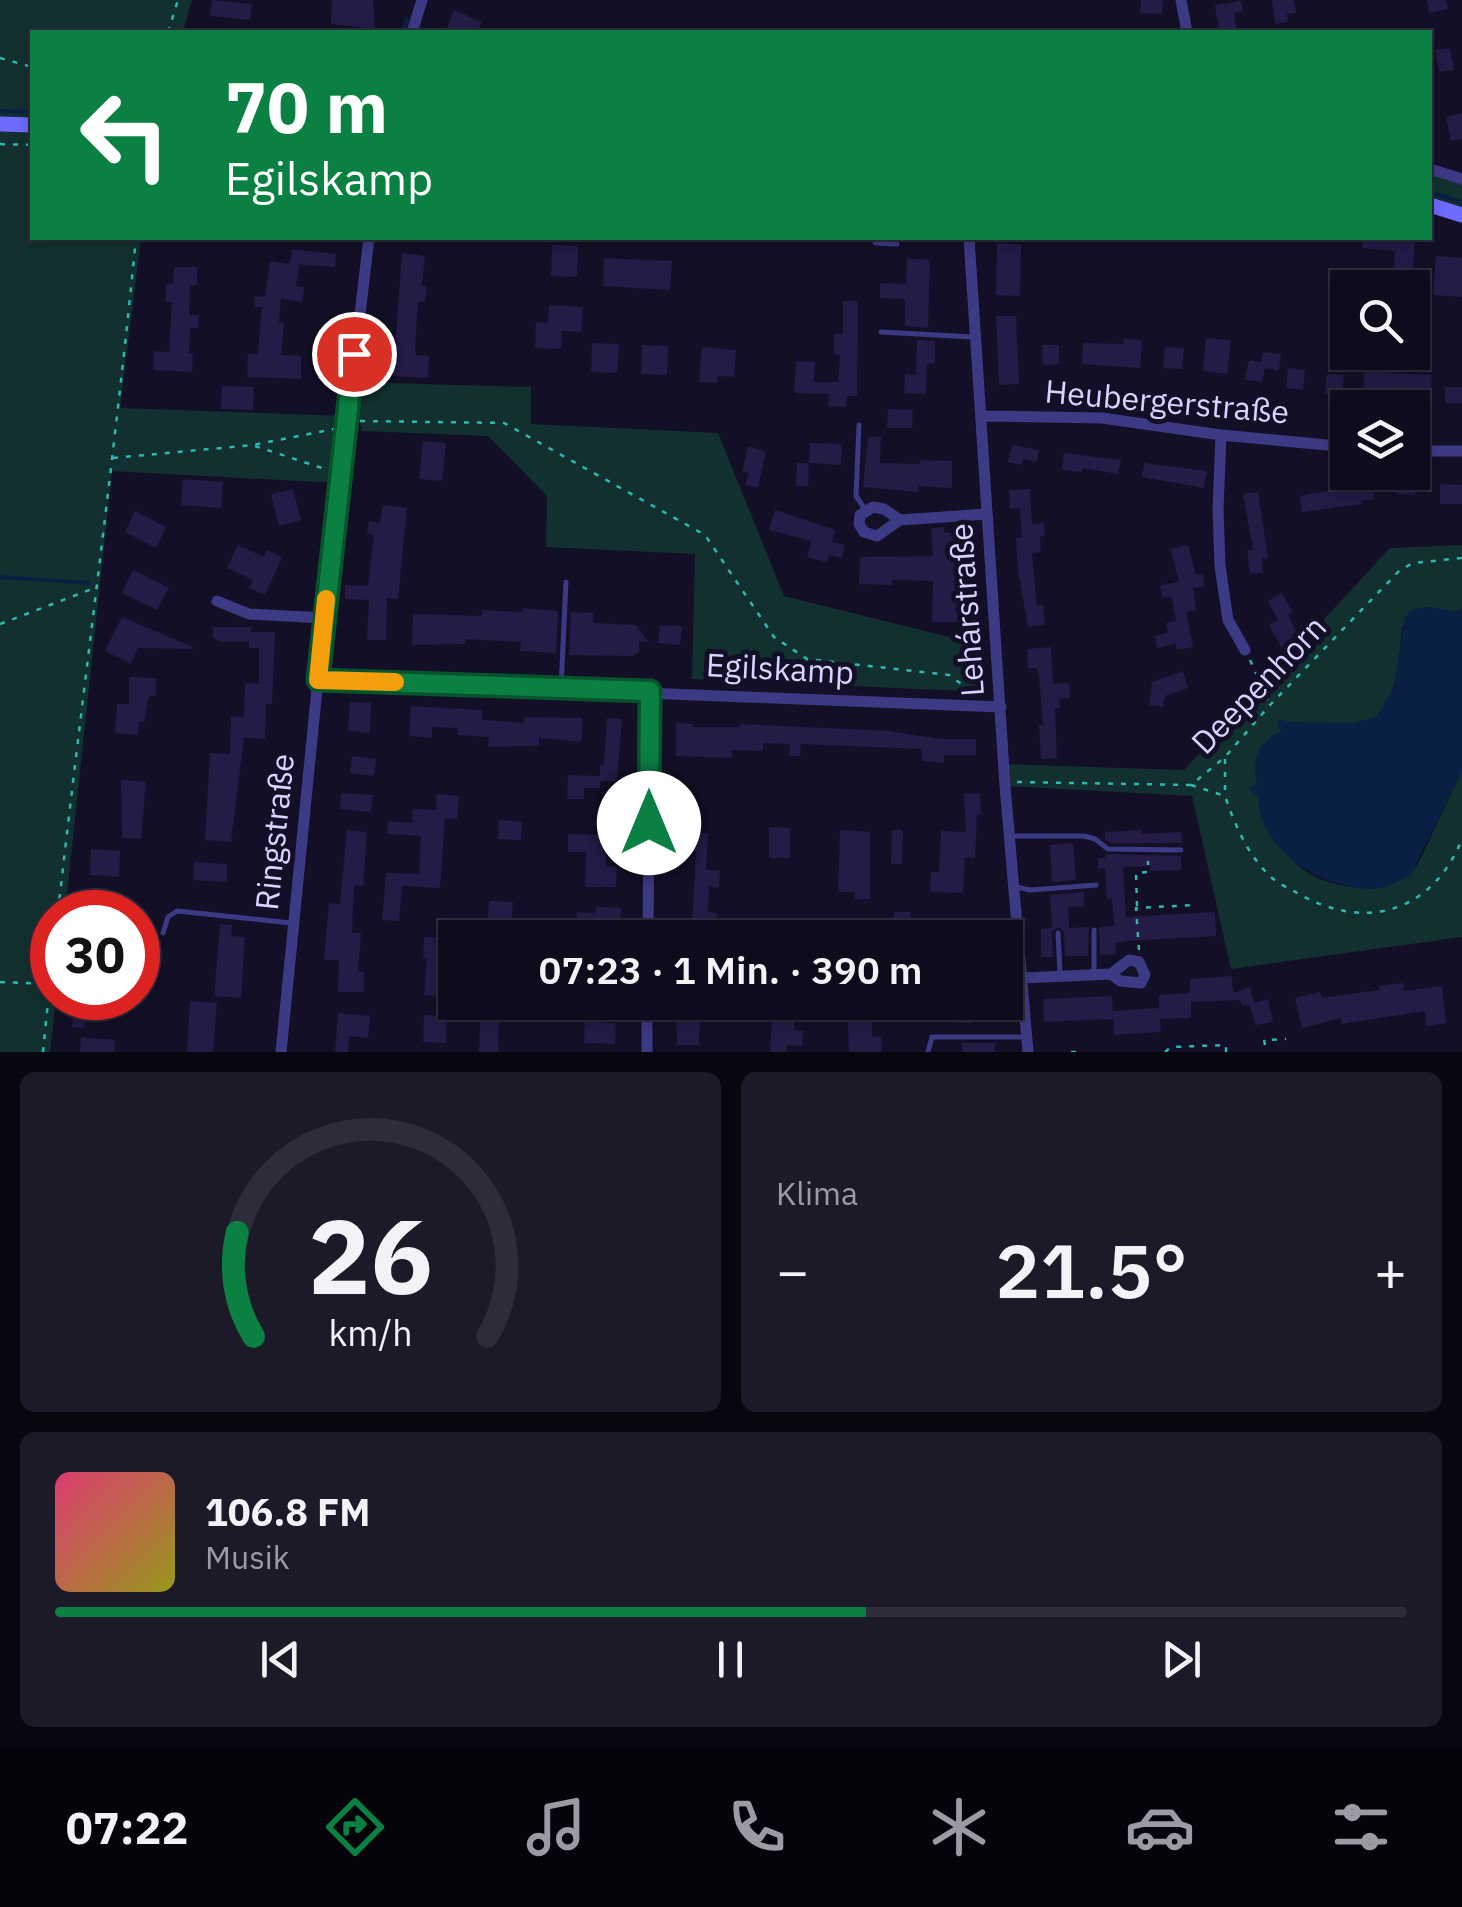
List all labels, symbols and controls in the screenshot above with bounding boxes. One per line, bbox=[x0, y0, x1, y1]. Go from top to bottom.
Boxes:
text: 70 m bbox=[225, 61, 388, 152]
icon: left bbox=[60, 70, 190, 200]
text: Egilskamp bbox=[225, 149, 433, 207]
map controls bbox=[1330, 270, 1430, 490]
button: search bbox=[1330, 270, 1430, 370]
pin bbox=[312, 312, 397, 397]
icon: arrive bbox=[327, 327, 382, 382]
street label: Heubergerstraße bbox=[1043, 369, 1291, 433]
button: layers bbox=[1330, 390, 1430, 490]
street label: Lehárstraße bbox=[939, 522, 993, 698]
street label: Deepenhorn bbox=[1182, 606, 1335, 763]
street label: Egilskamp bbox=[705, 643, 855, 693]
street label: Ringstraße bbox=[245, 752, 303, 912]
position arrow bbox=[597, 771, 701, 875]
speed limit sign: 30 bbox=[30, 890, 160, 1020]
text: 07:23 · 1 Min. · 390 m bbox=[539, 945, 922, 994]
text: Klima bbox=[776, 1172, 858, 1214]
text: 26 bbox=[308, 1187, 433, 1323]
text: 21.5° bbox=[995, 1221, 1188, 1319]
text: − bbox=[776, 1235, 809, 1306]
text: + bbox=[1374, 1235, 1407, 1306]
text: km/h bbox=[328, 1309, 413, 1356]
text: 106.8 FM bbox=[205, 1487, 370, 1536]
text: Musik bbox=[205, 1536, 290, 1578]
icon: previous bbox=[253, 1632, 308, 1687]
icon: pause bbox=[703, 1632, 758, 1687]
icon: next bbox=[1154, 1632, 1209, 1687]
icon: directions bbox=[320, 1792, 390, 1862]
icon: music bbox=[521, 1792, 591, 1862]
icon: phone bbox=[722, 1792, 792, 1862]
icon: climate bbox=[924, 1792, 994, 1862]
icon: car bbox=[1125, 1792, 1195, 1862]
icon: filters bbox=[1326, 1792, 1396, 1862]
text: 07:22 bbox=[66, 1798, 189, 1856]

